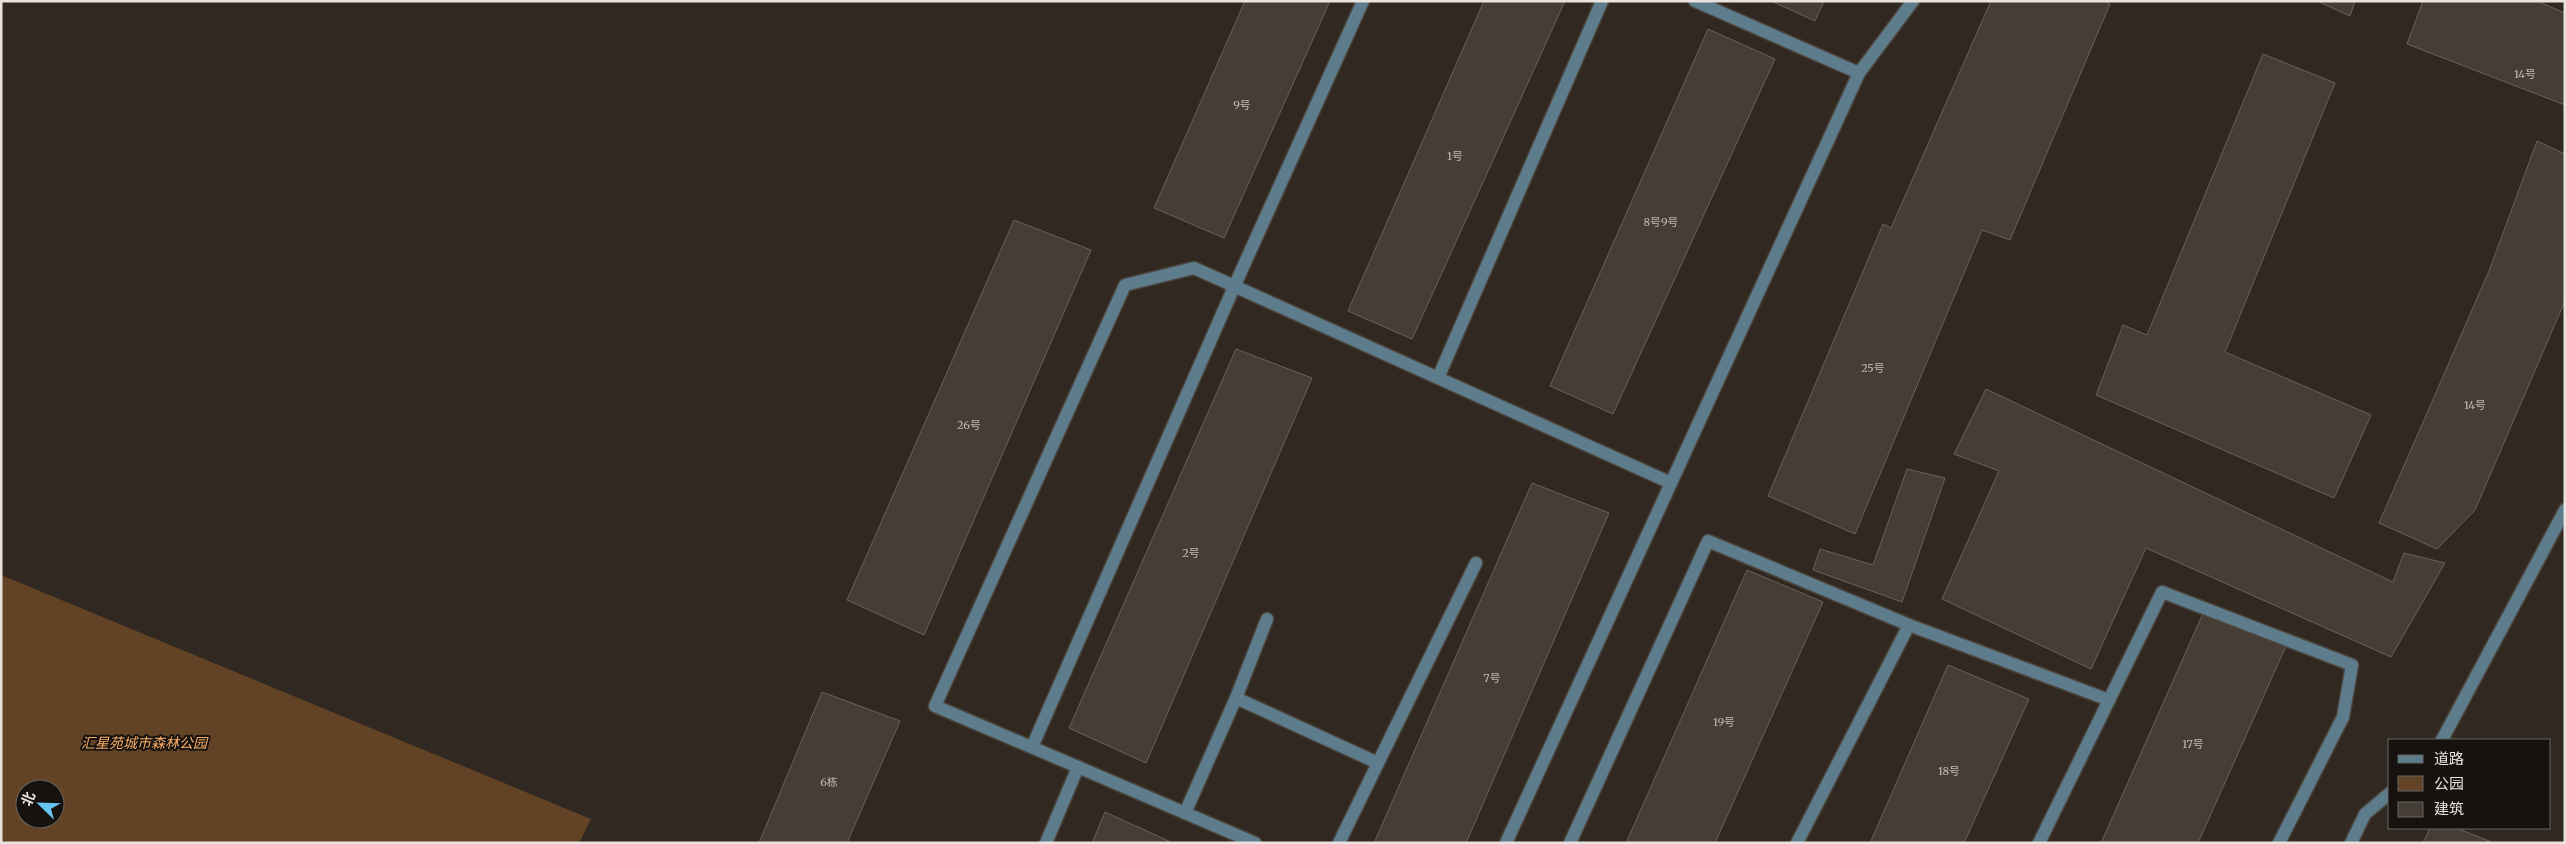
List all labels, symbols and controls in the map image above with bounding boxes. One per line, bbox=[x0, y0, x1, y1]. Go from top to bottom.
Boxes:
house number: 14号 bbox=[2514, 67, 2536, 81]
house number: 9号 bbox=[1233, 98, 1251, 112]
house number: 1号 bbox=[1447, 149, 1463, 163]
house number: 8号9号 bbox=[1643, 215, 1679, 229]
house number: 25号 bbox=[1861, 361, 1885, 375]
house number: 14号 bbox=[2464, 398, 2486, 412]
house number: 26号 bbox=[957, 418, 981, 432]
house number: 2号 bbox=[1182, 546, 1200, 560]
house number: 7号 bbox=[1483, 671, 1501, 685]
house number: 19号 bbox=[1713, 715, 1735, 729]
park label: 汇星苑城市森林公园 bbox=[81, 734, 209, 752]
house number: 17号 bbox=[2182, 737, 2204, 751]
legend bbox=[2388, 739, 2551, 829]
text: 道路 bbox=[2434, 749, 2464, 768]
house number: 18号 bbox=[1938, 764, 1960, 778]
text: 公园 bbox=[2434, 774, 2464, 793]
house number: 6栋 bbox=[820, 775, 838, 789]
north arrow bbox=[15, 779, 65, 829]
text: 北 bbox=[17, 789, 39, 809]
text: 建筑 bbox=[2434, 799, 2464, 818]

